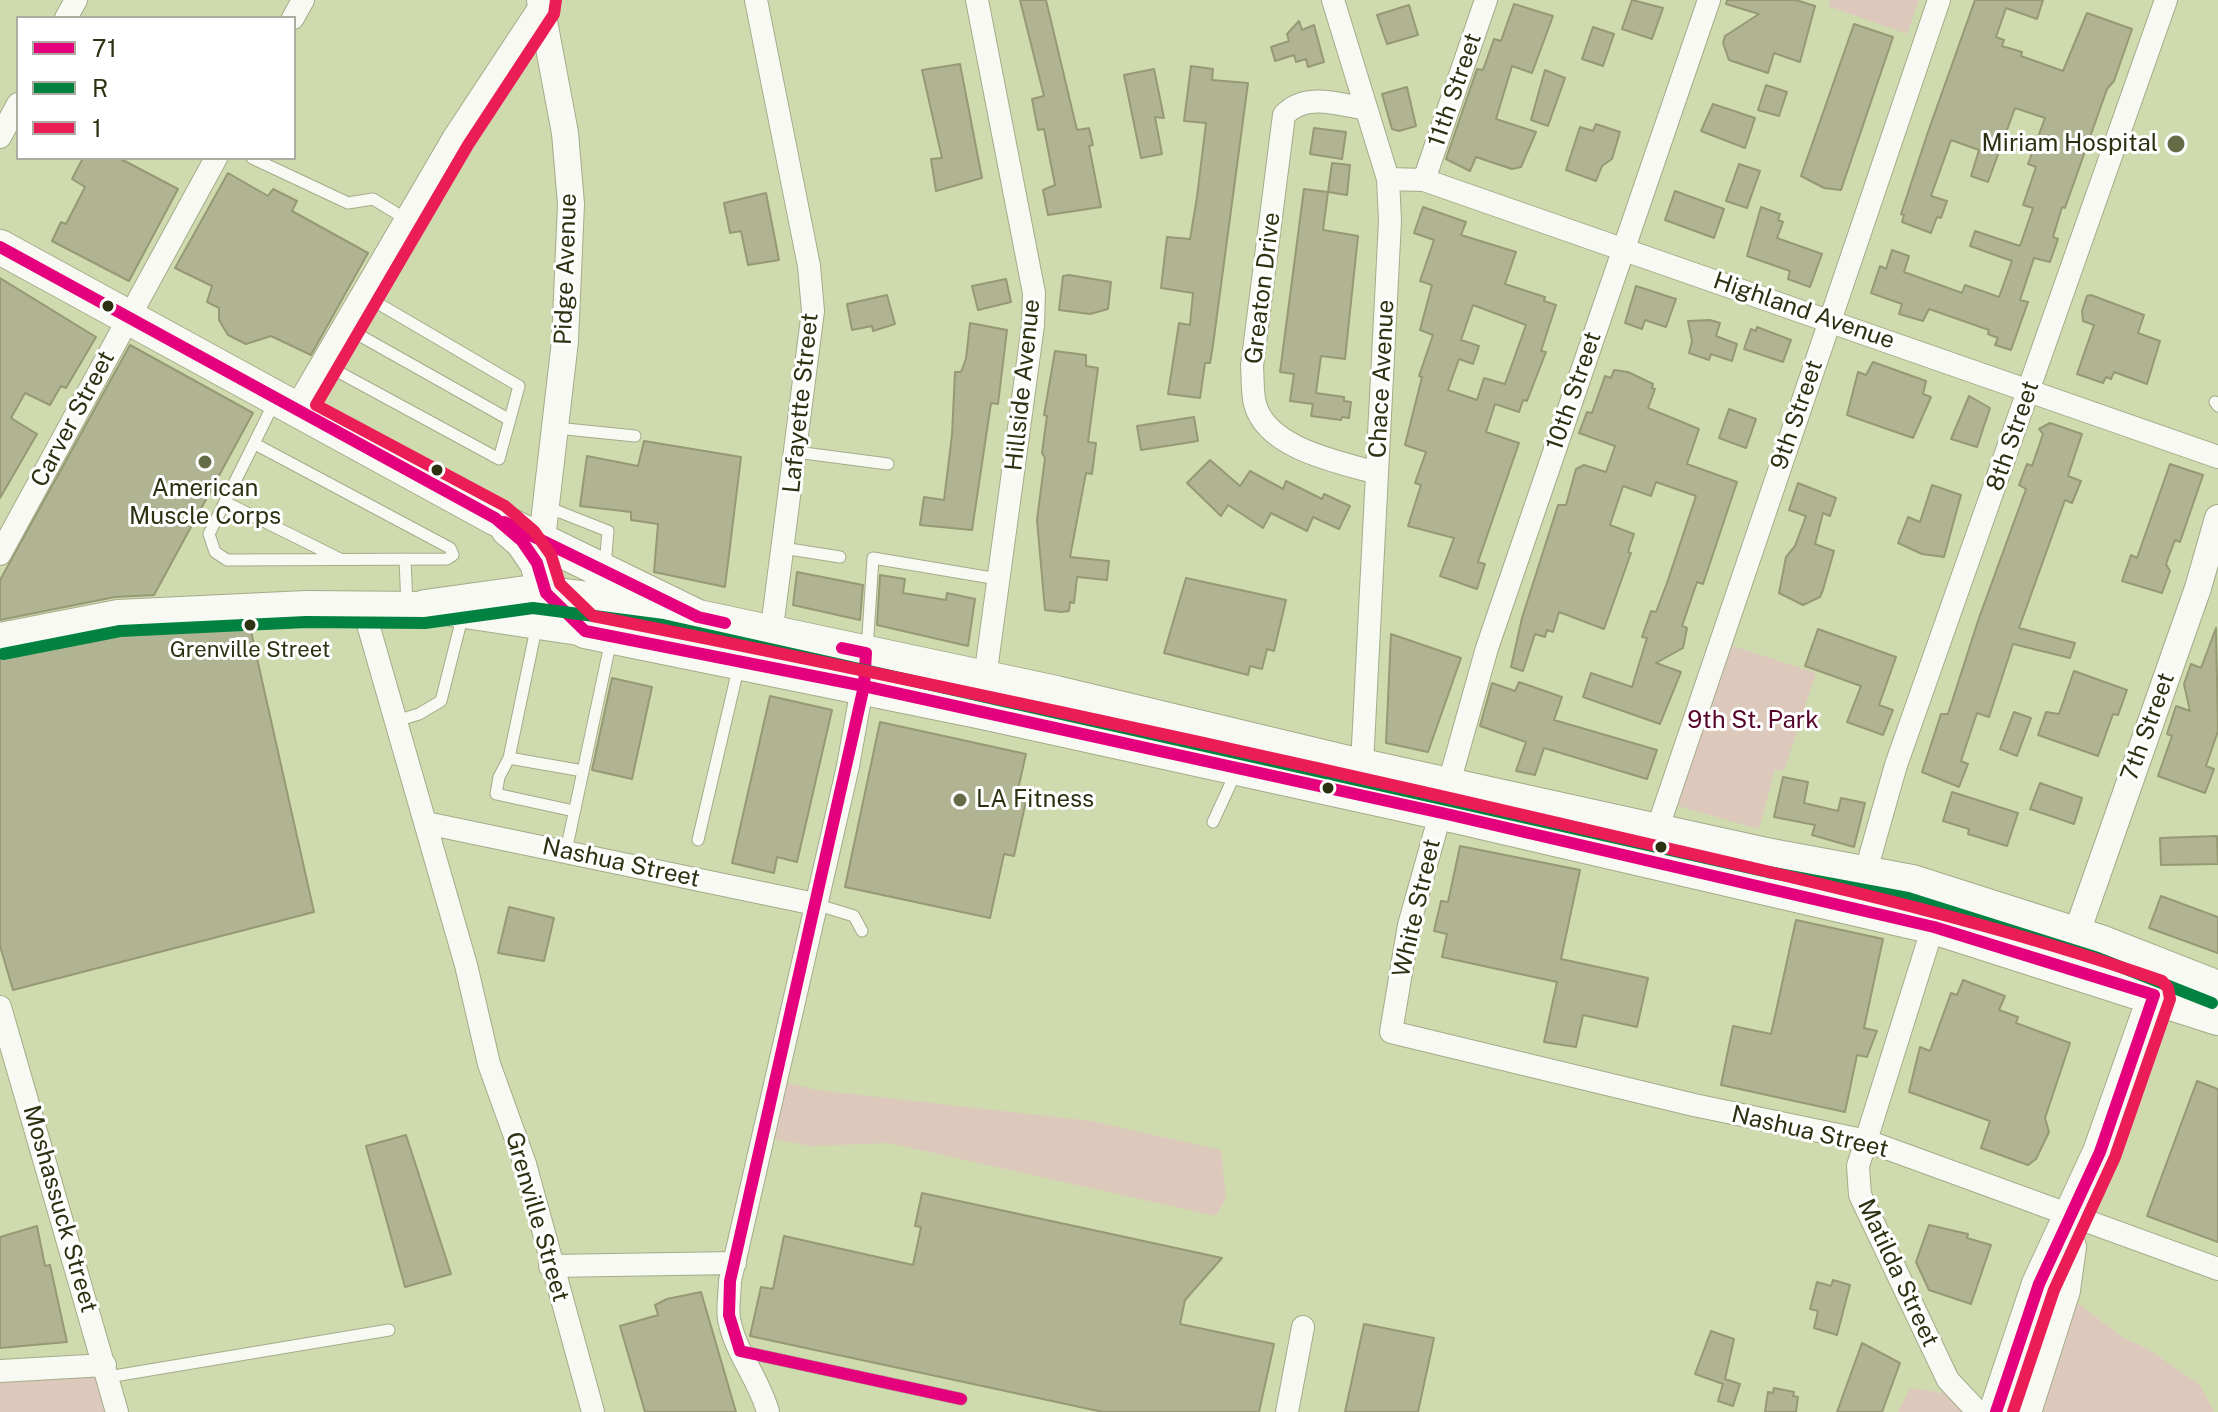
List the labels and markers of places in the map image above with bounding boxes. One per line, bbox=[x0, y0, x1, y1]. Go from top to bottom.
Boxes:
place label: Miriam Hospital bbox=[1982, 130, 2158, 158]
marker: Miriam Hospital bbox=[2165, 133, 2187, 155]
unlabelled marker bbox=[100, 298, 116, 314]
marker: American Muscle Corps bbox=[196, 453, 214, 471]
unlabelled marker bbox=[429, 462, 445, 478]
place label: American Muscle Corps bbox=[129, 475, 281, 531]
marker: Grenville Street bbox=[242, 617, 258, 633]
place label: Grenville Street bbox=[170, 637, 330, 663]
unlabelled marker bbox=[1320, 780, 1336, 796]
place label: LA Fitness bbox=[976, 786, 1094, 814]
marker: LA Fitness bbox=[951, 791, 969, 809]
unlabelled marker bbox=[1653, 839, 1669, 855]

